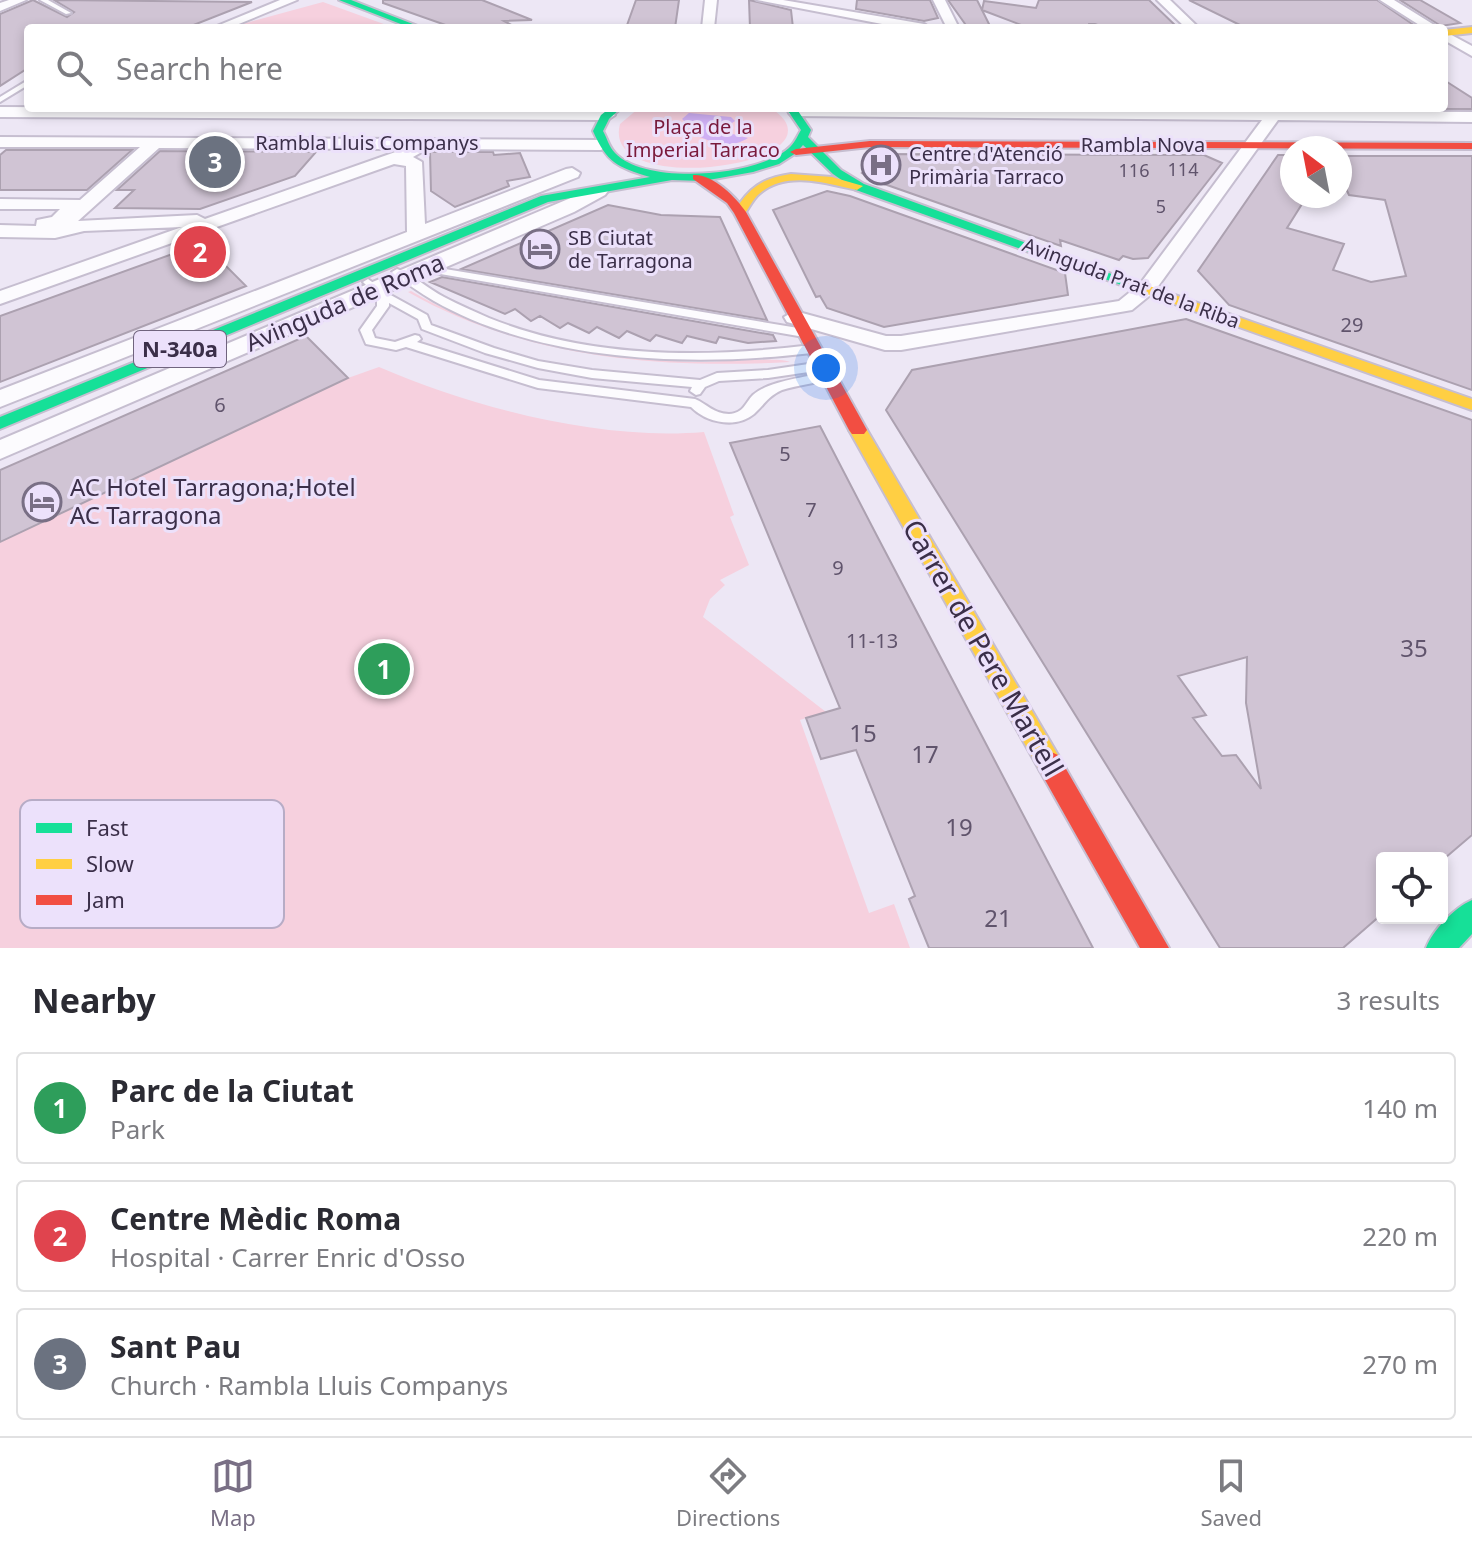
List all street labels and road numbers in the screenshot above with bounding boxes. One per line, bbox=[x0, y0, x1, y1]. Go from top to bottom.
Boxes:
street label: Rambla Lluis Companys bbox=[255, 129, 479, 156]
street label: Rambla Nova bbox=[1081, 131, 1205, 158]
street label: Avinguda Prat de la Riba bbox=[1019, 231, 1243, 334]
street label: Avinguda de Roma bbox=[240, 245, 449, 358]
road number: N-340a bbox=[134, 331, 226, 367]
street label: Carrer de Pere Martell bbox=[895, 512, 1073, 783]

